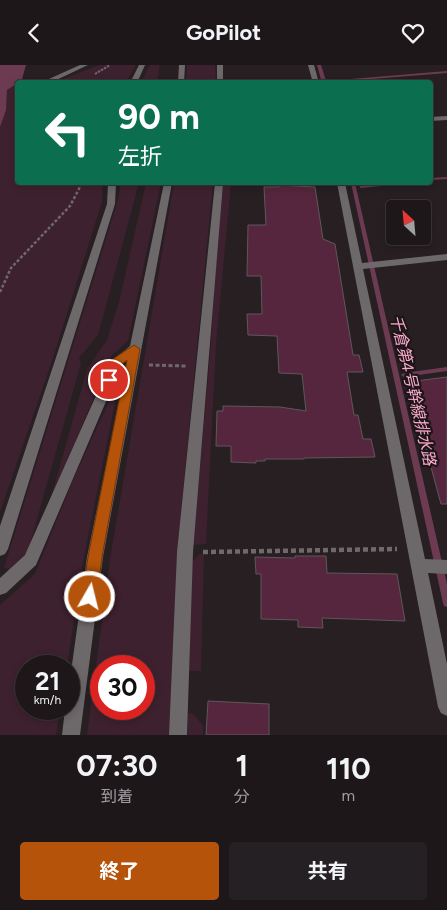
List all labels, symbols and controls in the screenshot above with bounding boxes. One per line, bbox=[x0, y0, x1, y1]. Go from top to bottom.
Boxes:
icon: back bbox=[20, 19, 48, 47]
text: GoPilot bbox=[186, 19, 261, 46]
icon: heart bbox=[399, 19, 427, 47]
text: 90 m bbox=[118, 96, 200, 138]
icon: left bbox=[35, 100, 100, 165]
text: 左折 bbox=[118, 143, 162, 170]
north arrow bbox=[386, 200, 431, 245]
map controls bbox=[386, 200, 431, 245]
water label: 千倉第4号幹線排水路 bbox=[386, 313, 440, 469]
pin bbox=[88, 359, 130, 401]
icon: arrive bbox=[95, 366, 123, 394]
position arrow bbox=[63, 570, 115, 622]
speed limit sign: 30 bbox=[90, 655, 155, 720]
text: 21 bbox=[35, 666, 60, 696]
text: km/h bbox=[34, 693, 61, 707]
text: 07:30 bbox=[76, 747, 158, 784]
text: 1 bbox=[235, 747, 248, 784]
text: 110 bbox=[326, 750, 371, 787]
text: m bbox=[342, 786, 355, 805]
text: 到着 bbox=[101, 787, 133, 806]
text: 分 bbox=[234, 787, 250, 806]
button: 終了 bbox=[20, 842, 219, 900]
button: 共有 bbox=[229, 842, 427, 900]

